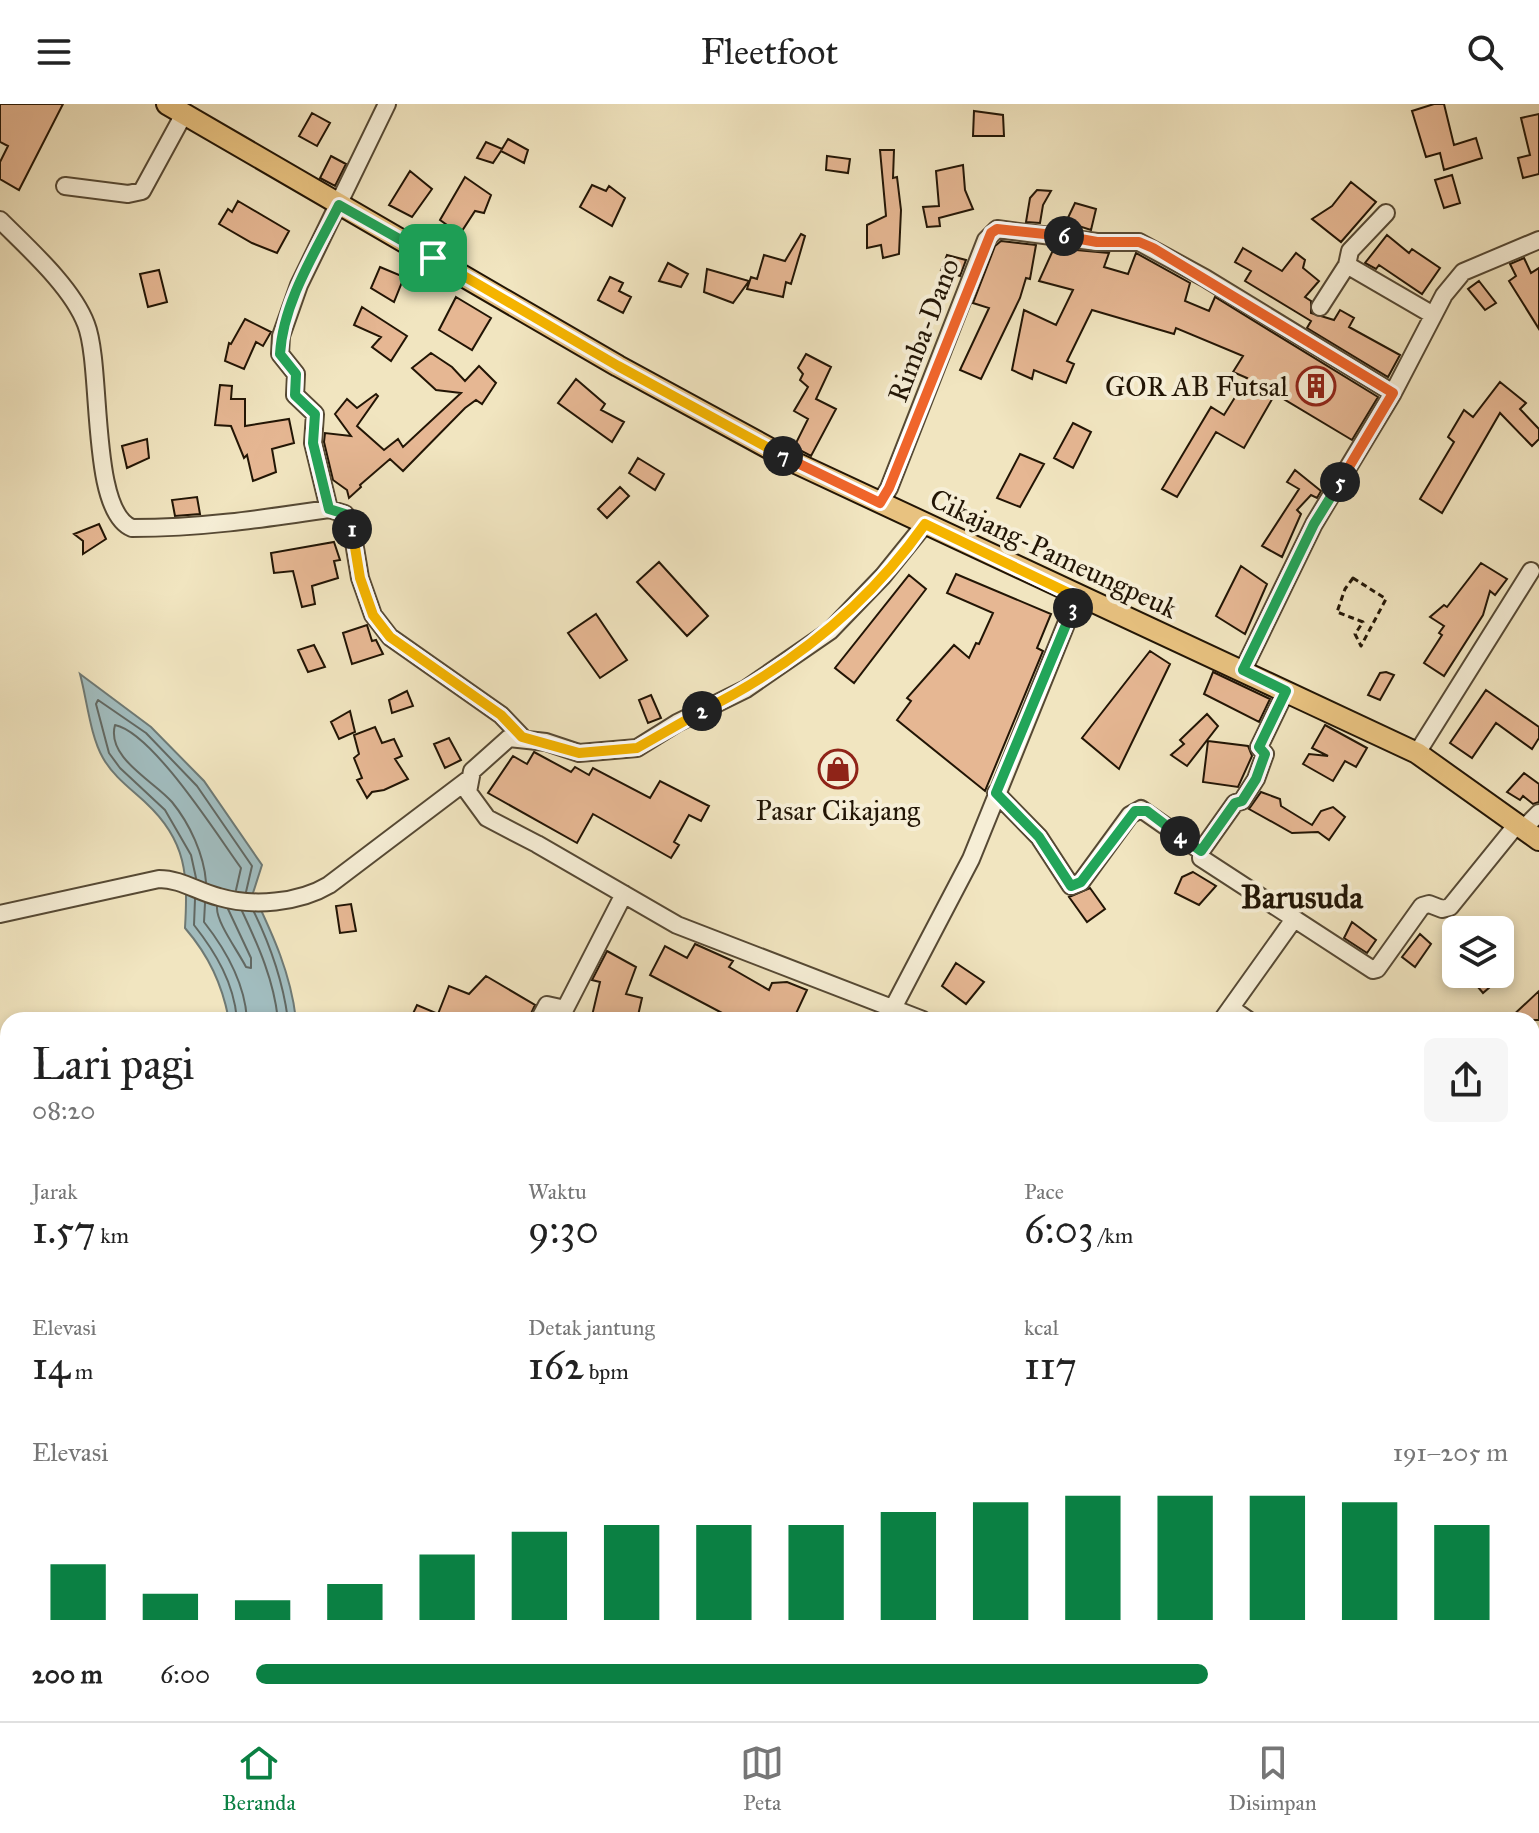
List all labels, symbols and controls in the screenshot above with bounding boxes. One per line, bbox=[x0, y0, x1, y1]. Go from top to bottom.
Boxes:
icon: menu bbox=[32, 30, 76, 74]
text: Fleetfoot bbox=[701, 30, 838, 74]
icon: search bbox=[1463, 30, 1507, 74]
pin: 6 bbox=[1044, 216, 1084, 256]
text: 6 bbox=[1058, 222, 1070, 249]
pin bbox=[399, 224, 467, 292]
icon: arrive bbox=[411, 236, 455, 280]
street label: Rimba-Dano bbox=[880, 253, 967, 407]
building icon: GOR AB Futsal bbox=[1295, 365, 1337, 407]
place label: GOR AB Futsal bbox=[1105, 369, 1288, 404]
pin: 7 bbox=[763, 436, 803, 476]
text: 7 bbox=[777, 442, 789, 469]
pin: 5 bbox=[1320, 462, 1360, 502]
text: 5 bbox=[1335, 468, 1345, 495]
street label: Cikajang-Pameungpeuk bbox=[924, 481, 1183, 626]
pin: 1 bbox=[332, 509, 372, 549]
text: 1 bbox=[348, 515, 356, 542]
pin: 3 bbox=[1053, 588, 1093, 628]
text: 3 bbox=[1069, 594, 1077, 621]
pin: 2 bbox=[682, 691, 722, 731]
text: 2 bbox=[697, 697, 707, 724]
shop icon: Pasar Cikajang bbox=[817, 748, 859, 790]
place label: Pasar Cikajang bbox=[756, 793, 921, 828]
pin: 4 bbox=[1160, 816, 1200, 856]
text: 4 bbox=[1174, 822, 1186, 849]
district label: Barusuda bbox=[1241, 878, 1365, 917]
map controls bbox=[1442, 916, 1514, 988]
button: layers bbox=[1442, 916, 1514, 988]
text: Lari pagi bbox=[32, 1037, 194, 1091]
button: share bbox=[1424, 1038, 1508, 1122]
text: 08:20 bbox=[32, 1094, 95, 1126]
text: Jarak bbox=[32, 1178, 77, 1205]
text: Waktu bbox=[528, 1178, 587, 1205]
text: Pace bbox=[1024, 1178, 1064, 1205]
text: 1.57 bbox=[32, 1205, 96, 1254]
text: 9:30 bbox=[528, 1205, 599, 1254]
text: 6:03 bbox=[1024, 1205, 1094, 1254]
text: km bbox=[96, 1222, 129, 1249]
text: /km bbox=[1094, 1222, 1133, 1249]
text: Elevasi bbox=[32, 1314, 97, 1341]
text: Detak jantung bbox=[528, 1314, 655, 1341]
text: kcal bbox=[1024, 1314, 1059, 1341]
text: 14 bbox=[32, 1341, 70, 1390]
text: 162 bbox=[528, 1341, 584, 1390]
text: 117 bbox=[1024, 1341, 1077, 1390]
text: m bbox=[70, 1358, 93, 1385]
text: bpm bbox=[584, 1358, 629, 1385]
text: Elevasi bbox=[32, 1436, 108, 1468]
text: 191–205 m bbox=[1393, 1436, 1508, 1468]
text: 200 m bbox=[32, 1658, 103, 1690]
text: 6:00 bbox=[160, 1658, 210, 1690]
tab: Beranda bbox=[222, 1741, 296, 1816]
tab: Peta bbox=[740, 1741, 784, 1816]
tab: Disimpan bbox=[1229, 1741, 1317, 1816]

